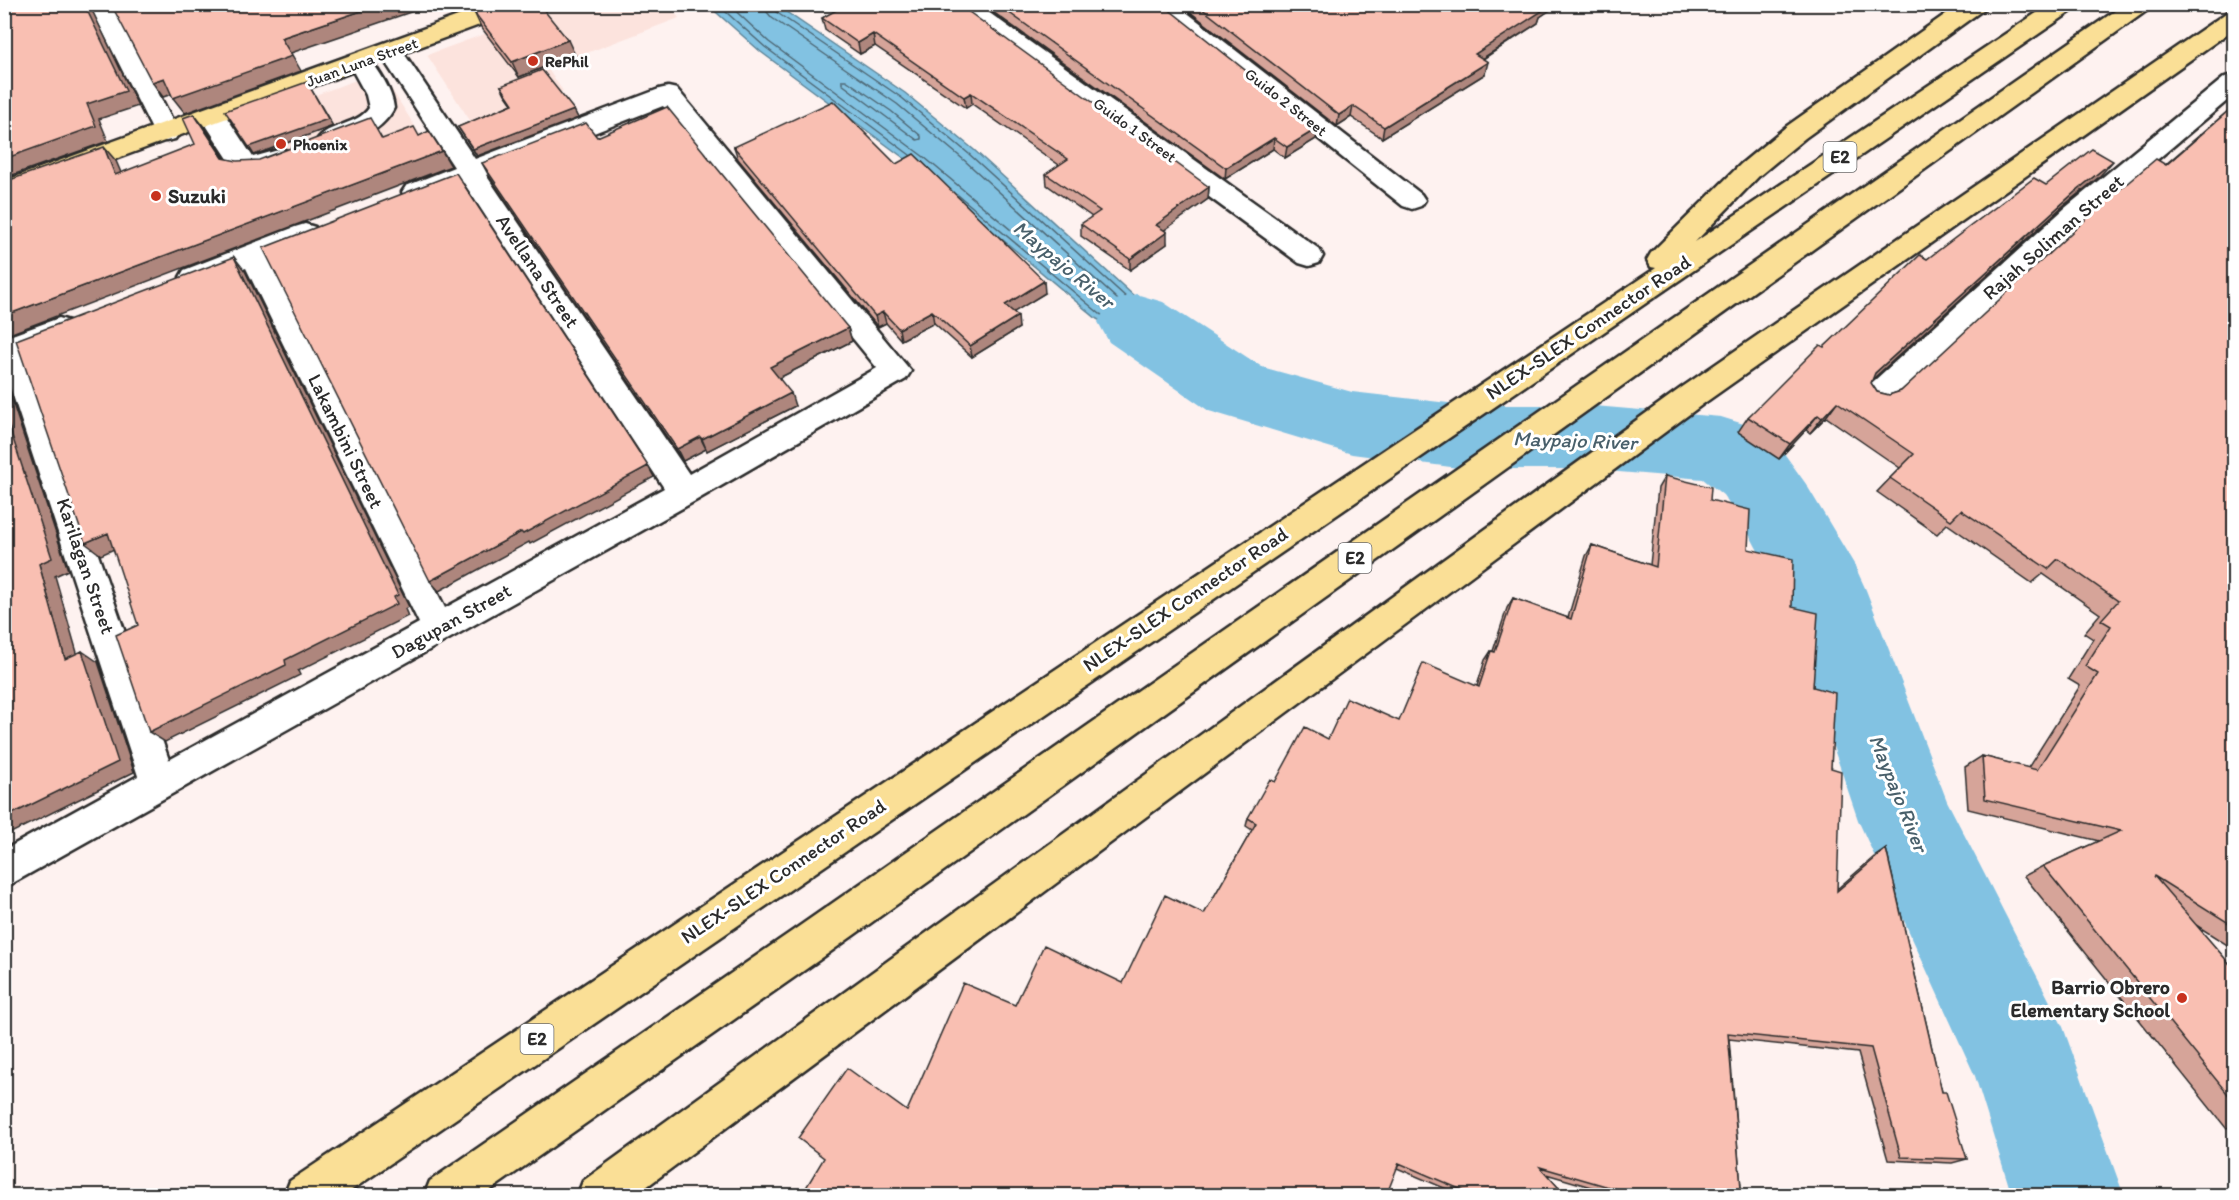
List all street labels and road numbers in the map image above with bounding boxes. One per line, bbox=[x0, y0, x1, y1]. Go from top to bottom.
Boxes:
street label: Juan Luna Street bbox=[304, 33, 420, 91]
street label: Guido 2 Street bbox=[1241, 64, 1331, 140]
street label: Guido 1 Street bbox=[1090, 93, 1180, 167]
road number: E2 bbox=[1824, 142, 1856, 172]
street label: Rajah Soliman Street bbox=[1977, 169, 2129, 305]
street label: Avellana Street bbox=[491, 210, 585, 332]
street label: NLEX-SLEX Connector Road bbox=[1481, 249, 1695, 405]
street label: Lakambini Street bbox=[303, 370, 389, 512]
street label: Karilagan Street bbox=[52, 495, 120, 637]
street label: NLEX-SLEX Connector Road bbox=[1078, 521, 1292, 677]
road number: E2 bbox=[1338, 543, 1372, 573]
street label: Dagupan Street bbox=[387, 578, 515, 664]
street label: NLEX-SLEX Connector Road bbox=[676, 793, 890, 949]
road number: E2 bbox=[520, 1024, 554, 1054]

